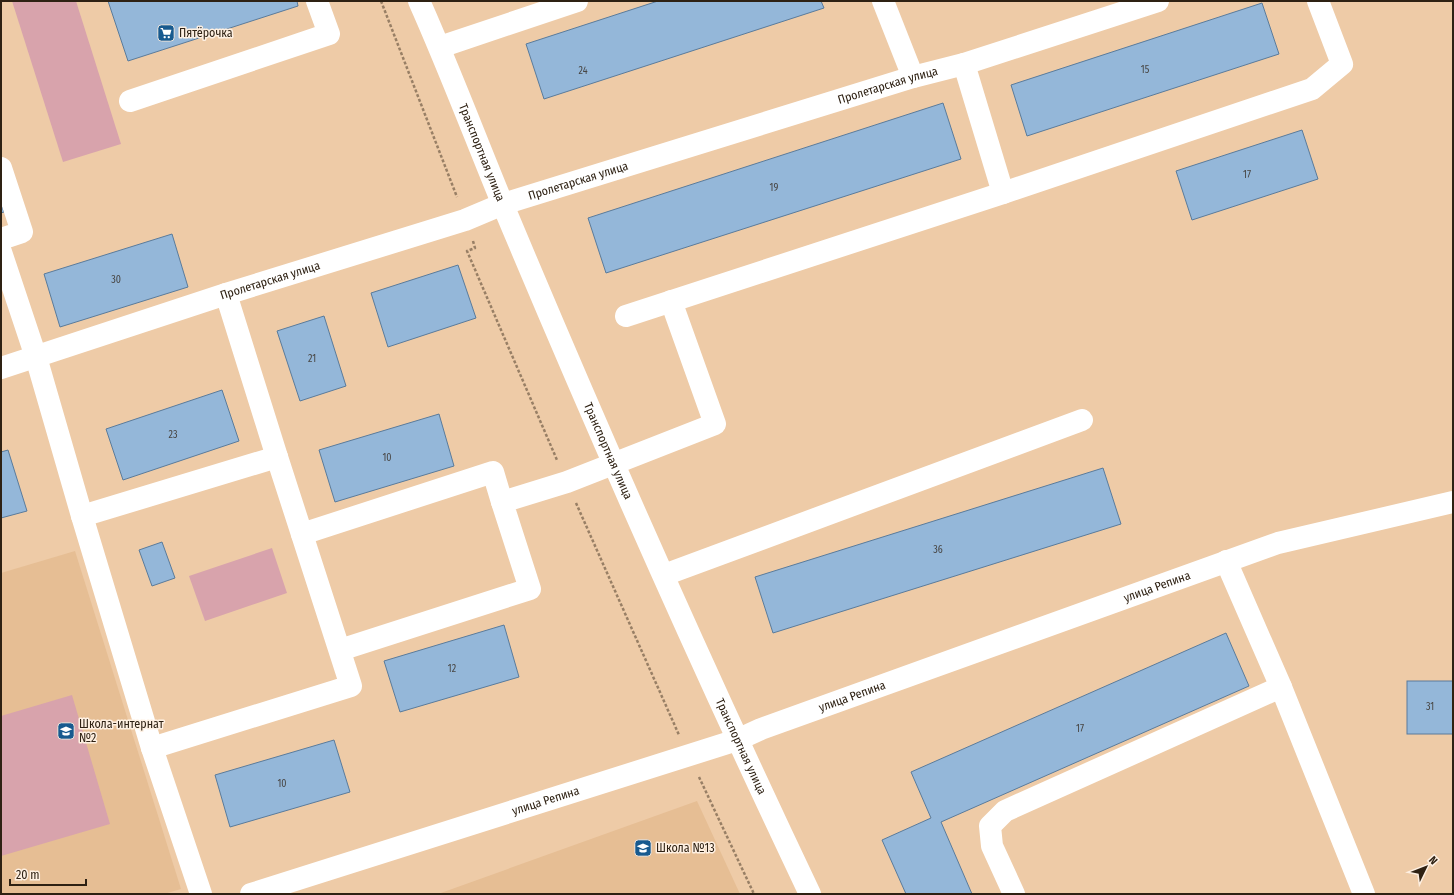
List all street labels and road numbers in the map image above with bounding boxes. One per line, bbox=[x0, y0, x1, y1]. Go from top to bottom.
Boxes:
street label: Пролетарская улица bbox=[836, 64, 939, 107]
street label: Транспортная улица bbox=[456, 102, 508, 204]
street label: Пролетарская улица bbox=[527, 159, 630, 203]
street label: Пролетарская улица bbox=[218, 258, 322, 302]
street label: Транспортная улица bbox=[581, 400, 635, 501]
street label: улица Репина bbox=[1122, 568, 1192, 605]
street label: улица Репина bbox=[817, 678, 887, 715]
street label: Транспортная улица bbox=[713, 696, 769, 797]
street label: улица Репина bbox=[510, 783, 581, 818]

